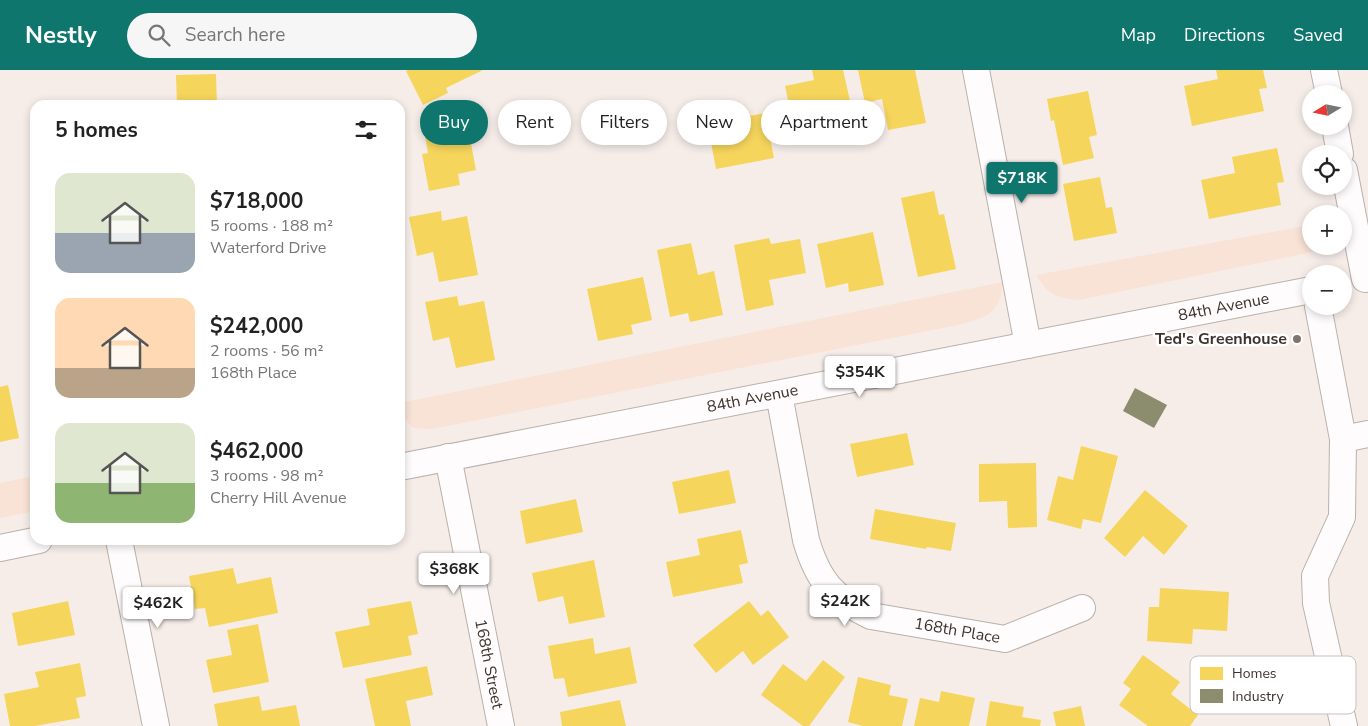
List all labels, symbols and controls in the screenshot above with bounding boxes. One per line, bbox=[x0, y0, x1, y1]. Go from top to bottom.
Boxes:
search box bbox=[127, 13, 477, 58]
text: Nestly bbox=[25, 19, 97, 51]
icon: search bbox=[145, 21, 173, 49]
text: Search here bbox=[185, 22, 285, 48]
text: Map bbox=[1121, 23, 1156, 47]
text: Directions bbox=[1184, 23, 1265, 47]
text: Saved bbox=[1293, 23, 1343, 47]
north arrow bbox=[1302, 85, 1352, 135]
map controls bbox=[1302, 85, 1352, 315]
chip: Buy bbox=[420, 100, 488, 145]
chip: Rent bbox=[498, 100, 571, 145]
chip: Filters bbox=[581, 100, 667, 145]
chip: New bbox=[677, 100, 751, 145]
chip: Apartment bbox=[761, 100, 885, 145]
text: 5 homes bbox=[55, 116, 138, 144]
icon: filters bbox=[352, 116, 380, 144]
button: locate bbox=[1302, 145, 1352, 195]
pin: $718K bbox=[987, 162, 1057, 204]
text: $718K bbox=[997, 167, 1047, 189]
text: $718,000 bbox=[210, 187, 303, 215]
icon: home bbox=[95, 193, 155, 253]
button: + bbox=[1302, 205, 1352, 255]
text: 5 rooms · 188 m² bbox=[210, 215, 333, 237]
text: Waterford Drive bbox=[210, 237, 326, 259]
button: − bbox=[1302, 265, 1352, 315]
street label: 84th Avenue bbox=[1176, 287, 1271, 327]
text: $242,000 bbox=[210, 312, 303, 340]
icon: home bbox=[95, 318, 155, 378]
place label: Ted's Greenhouse bbox=[1155, 328, 1287, 350]
marker: Ted's Greenhouse bbox=[1291, 333, 1303, 345]
text: 2 rooms · 56 m² bbox=[210, 340, 323, 362]
pin: $354K bbox=[825, 356, 895, 398]
text: $354K bbox=[835, 361, 885, 383]
text: 168th Place bbox=[210, 362, 297, 384]
street label: 84th Avenue bbox=[705, 379, 800, 418]
text: $462,000 bbox=[210, 437, 303, 465]
icon: home bbox=[95, 443, 155, 503]
text: 3 rooms · 98 m² bbox=[210, 465, 323, 487]
text: Cherry Hill Avenue bbox=[210, 487, 347, 509]
pin: $368K bbox=[419, 552, 489, 595]
text: $368K bbox=[429, 558, 479, 580]
pin: $242K bbox=[810, 584, 880, 627]
pin: $462K bbox=[123, 586, 193, 629]
text: $242K bbox=[820, 590, 870, 612]
text: $462K bbox=[133, 592, 183, 614]
street label: 168th Place bbox=[913, 613, 1002, 649]
street label: 168th Street bbox=[469, 617, 508, 711]
legend bbox=[1190, 656, 1356, 714]
text: Homes bbox=[1232, 664, 1277, 683]
text: Industry bbox=[1232, 687, 1285, 706]

